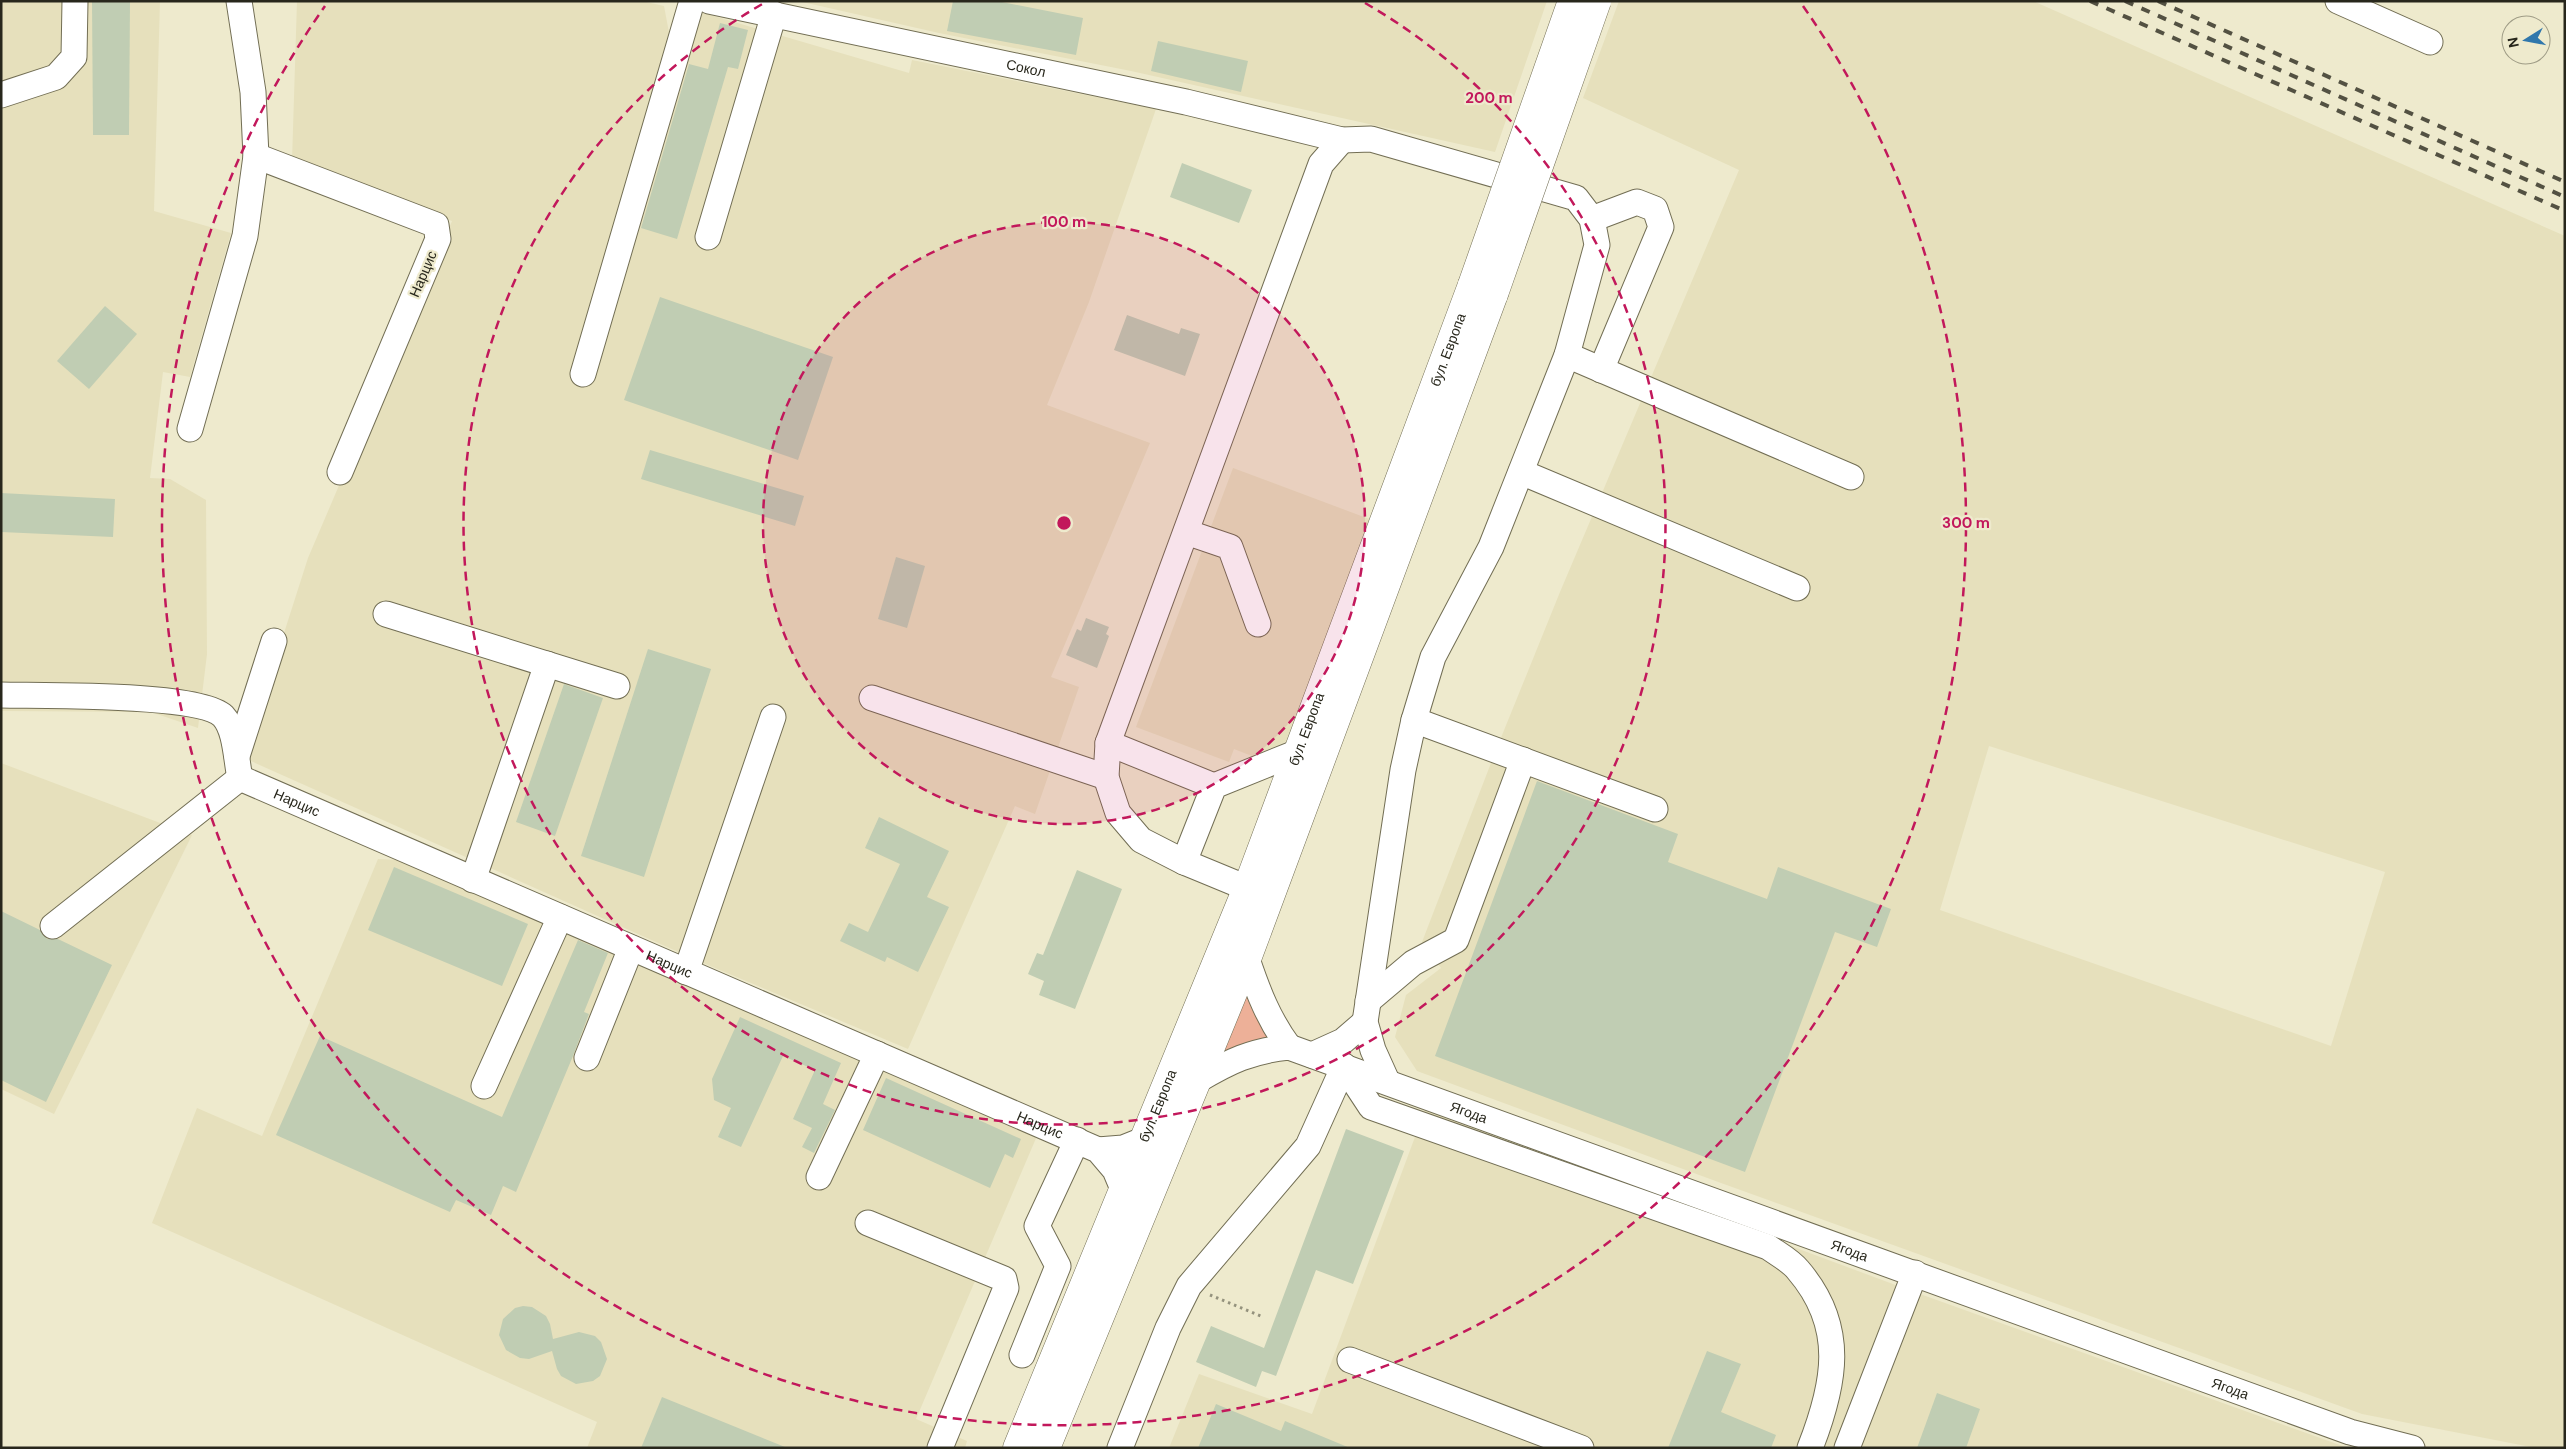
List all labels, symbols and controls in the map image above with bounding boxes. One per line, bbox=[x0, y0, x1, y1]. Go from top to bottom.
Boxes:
north arrow bbox=[2501, 15, 2551, 65]
text: N bbox=[2503, 36, 2523, 49]
street label: Сокол bbox=[1005, 55, 1047, 81]
text: 200 m bbox=[1465, 88, 1513, 108]
text: 100 m bbox=[1042, 212, 1086, 232]
street label: Нарцис bbox=[405, 248, 441, 300]
street label: бул. Европа bbox=[1426, 310, 1470, 389]
text: 300 m bbox=[1942, 513, 1990, 533]
centre of rings bbox=[1055, 514, 1073, 532]
street label: бул. Европа bbox=[1284, 690, 1328, 768]
street label: Нарцис bbox=[271, 785, 323, 821]
street label: Нарцис bbox=[644, 946, 695, 982]
street label: бул. Европа bbox=[1135, 1067, 1181, 1145]
street label: Ягода bbox=[1448, 1097, 1490, 1127]
street label: Нарцис bbox=[1014, 1107, 1066, 1143]
street label: Ягода bbox=[1828, 1235, 1871, 1265]
street label: Ягода bbox=[2209, 1374, 2252, 1404]

